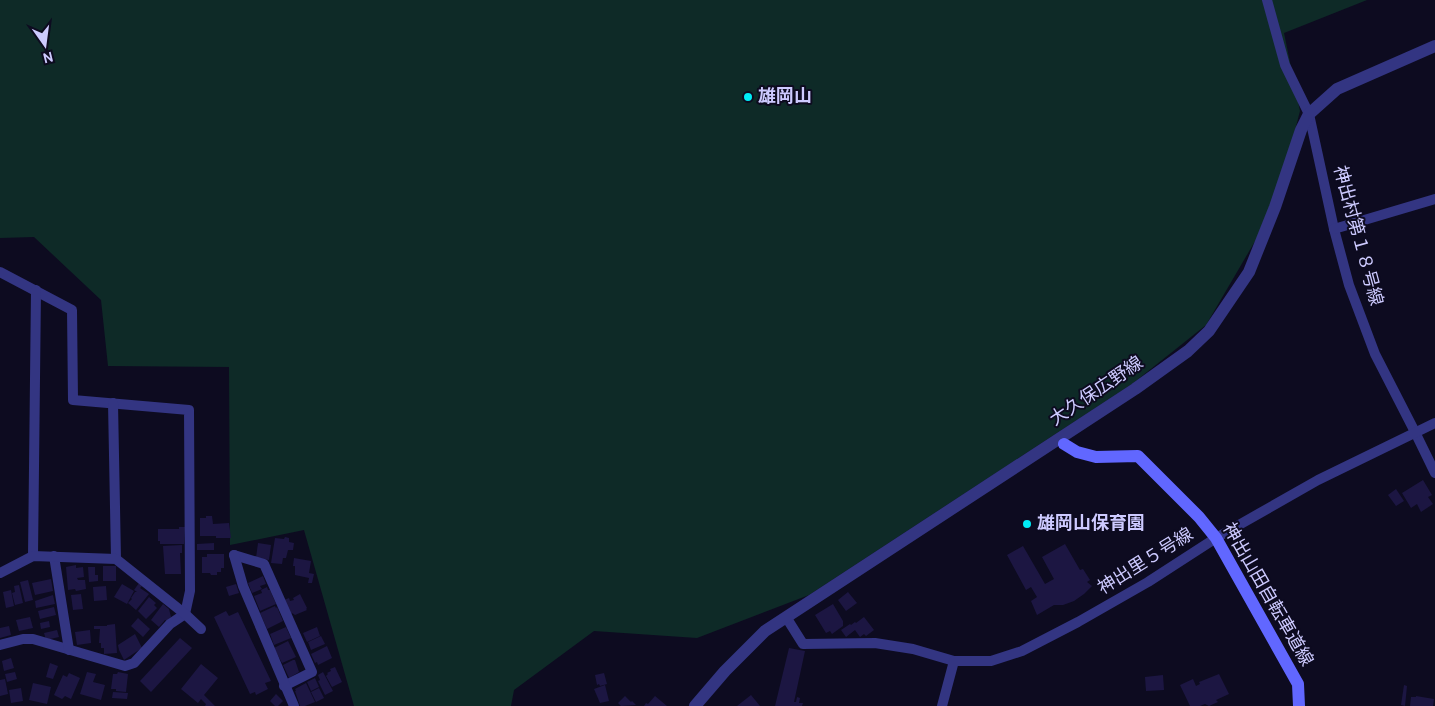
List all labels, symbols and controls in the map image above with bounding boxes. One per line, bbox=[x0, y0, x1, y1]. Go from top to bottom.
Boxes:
north arrow bbox=[20, 20, 70, 70]
text: N bbox=[41, 47, 55, 66]
place label: 雄岡山 bbox=[758, 86, 812, 109]
marker: 雄岡山 bbox=[742, 91, 754, 103]
street label: 神出村第１８号線 bbox=[1327, 163, 1387, 309]
street label: 大久保広野線 bbox=[1046, 352, 1148, 432]
place label: 雄岡山保育園 bbox=[1037, 513, 1145, 536]
marker: 雄岡山保育園 bbox=[1021, 518, 1033, 530]
street label: 神出山田自転車道線 bbox=[1217, 519, 1317, 671]
street label: 神出里５号線 bbox=[1094, 524, 1198, 600]

